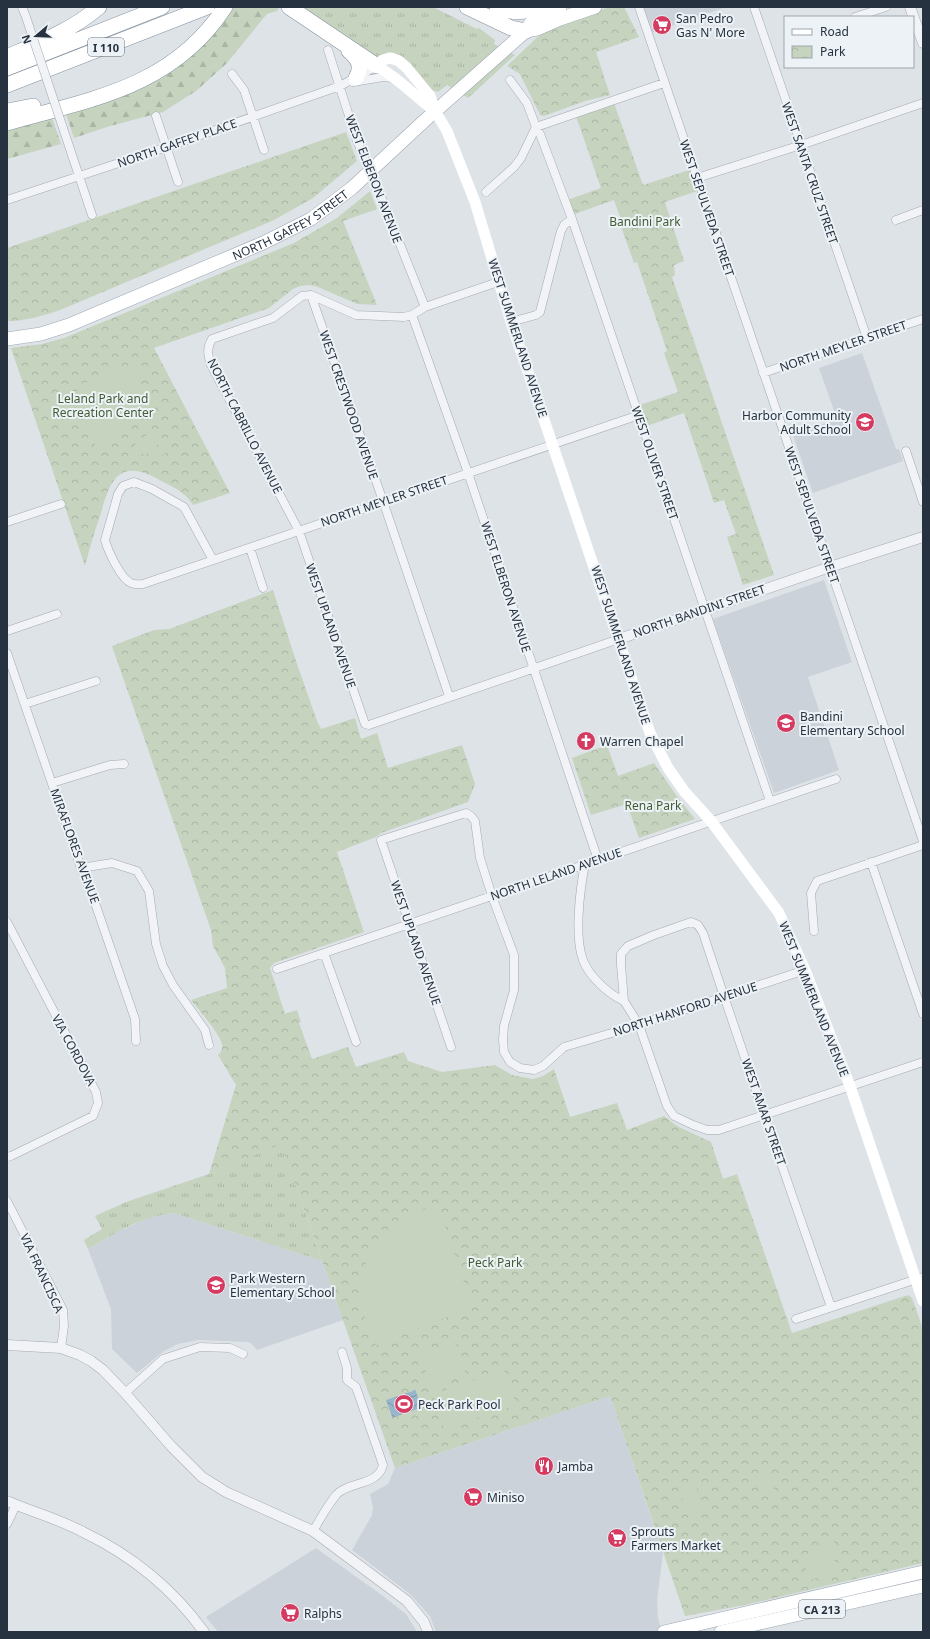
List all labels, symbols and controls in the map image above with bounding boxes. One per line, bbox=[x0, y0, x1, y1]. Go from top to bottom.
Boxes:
place label: San Pedro Gas N' More bbox=[676, 10, 745, 41]
supermarket icon: San Pedro Gas N' More bbox=[651, 14, 673, 36]
north arrow bbox=[16, 16, 56, 56]
legend bbox=[784, 16, 914, 68]
text: Road bbox=[820, 23, 849, 40]
text: N bbox=[18, 33, 35, 46]
road number: I 110 bbox=[88, 38, 124, 56]
text: Park bbox=[820, 43, 846, 60]
street label: WEST SANTA CRUZ STREET bbox=[778, 100, 842, 246]
street label: WEST ELBERON AVENUE bbox=[342, 112, 406, 246]
street label: NORTH GAFFEY PLACE bbox=[115, 115, 239, 171]
street label: WEST SEPULVEDA STREET bbox=[676, 137, 738, 279]
street label: NORTH GAFFEY STREET bbox=[229, 185, 352, 264]
park label: Bandini Park bbox=[609, 213, 681, 230]
street label: WEST SUMMERLAND AVENUE bbox=[484, 256, 552, 420]
street label: NORTH MEYLER STREET bbox=[777, 316, 909, 376]
street label: WEST CRESTWOOD AVENUE bbox=[315, 328, 383, 482]
street label: NORTH CABRILLO AVENUE bbox=[203, 355, 287, 497]
park label: Leland Park and Recreation Center bbox=[52, 390, 154, 421]
street label: WEST OLIVER STREET bbox=[628, 404, 683, 522]
place label: Harbor Community Adult School bbox=[742, 407, 852, 438]
school or university icon: Harbor Community Adult School bbox=[854, 411, 876, 433]
street label: WEST SEPULVEDA STREET bbox=[781, 444, 843, 586]
street label: NORTH MEYLER STREET bbox=[318, 471, 450, 531]
street label: WEST ELBERON AVENUE bbox=[477, 520, 535, 654]
street label: WEST UPLAND AVENUE bbox=[302, 561, 360, 691]
street label: WEST SUMMERLAND AVENUE bbox=[587, 563, 655, 727]
street label: NORTH BANDINI STREET bbox=[630, 580, 768, 642]
place label: Bandini Elementary School bbox=[800, 708, 905, 739]
school or university icon: Bandini Elementary School bbox=[775, 712, 797, 734]
church icon: Warren Chapel bbox=[575, 730, 597, 752]
place label: Warren Chapel bbox=[600, 733, 684, 750]
street label: MIRAFLORES AVENUE bbox=[46, 786, 104, 906]
park label: Rena Park bbox=[625, 797, 682, 814]
street label: NORTH LELAND AVENUE bbox=[488, 843, 624, 905]
street label: WEST UPLAND AVENUE bbox=[387, 878, 445, 1008]
street label: WEST SUMMERLAND AVENUE bbox=[775, 919, 853, 1079]
street label: NORTH HANFORD AVENUE bbox=[611, 978, 759, 1040]
street label: VIA CORDOVA bbox=[48, 1011, 100, 1089]
street label: WEST AMAR STREET bbox=[738, 1056, 790, 1168]
street label: VIA FRANCISCA bbox=[16, 1230, 68, 1316]
park label: Peck Park bbox=[468, 1254, 523, 1271]
place label: Park Western Elementary School bbox=[230, 1270, 335, 1301]
school or university icon: Park Western Elementary School bbox=[205, 1274, 227, 1296]
sports icon: Peck Park Pool bbox=[393, 1393, 415, 1415]
place label: Peck Park Pool bbox=[418, 1396, 501, 1413]
restaurant icon: Jamba bbox=[533, 1455, 555, 1477]
place label: Jamba bbox=[557, 1458, 593, 1475]
supermarket icon: Miniso bbox=[462, 1486, 484, 1508]
place label: Miniso bbox=[487, 1489, 525, 1506]
place label: Sprouts Farmers Market bbox=[631, 1523, 721, 1554]
supermarket icon: Sprouts Farmers Market bbox=[606, 1527, 628, 1549]
road number: CA 213 bbox=[799, 1600, 845, 1618]
supermarket icon: Ralphs bbox=[279, 1602, 301, 1624]
place label: Ralphs bbox=[304, 1605, 342, 1622]

